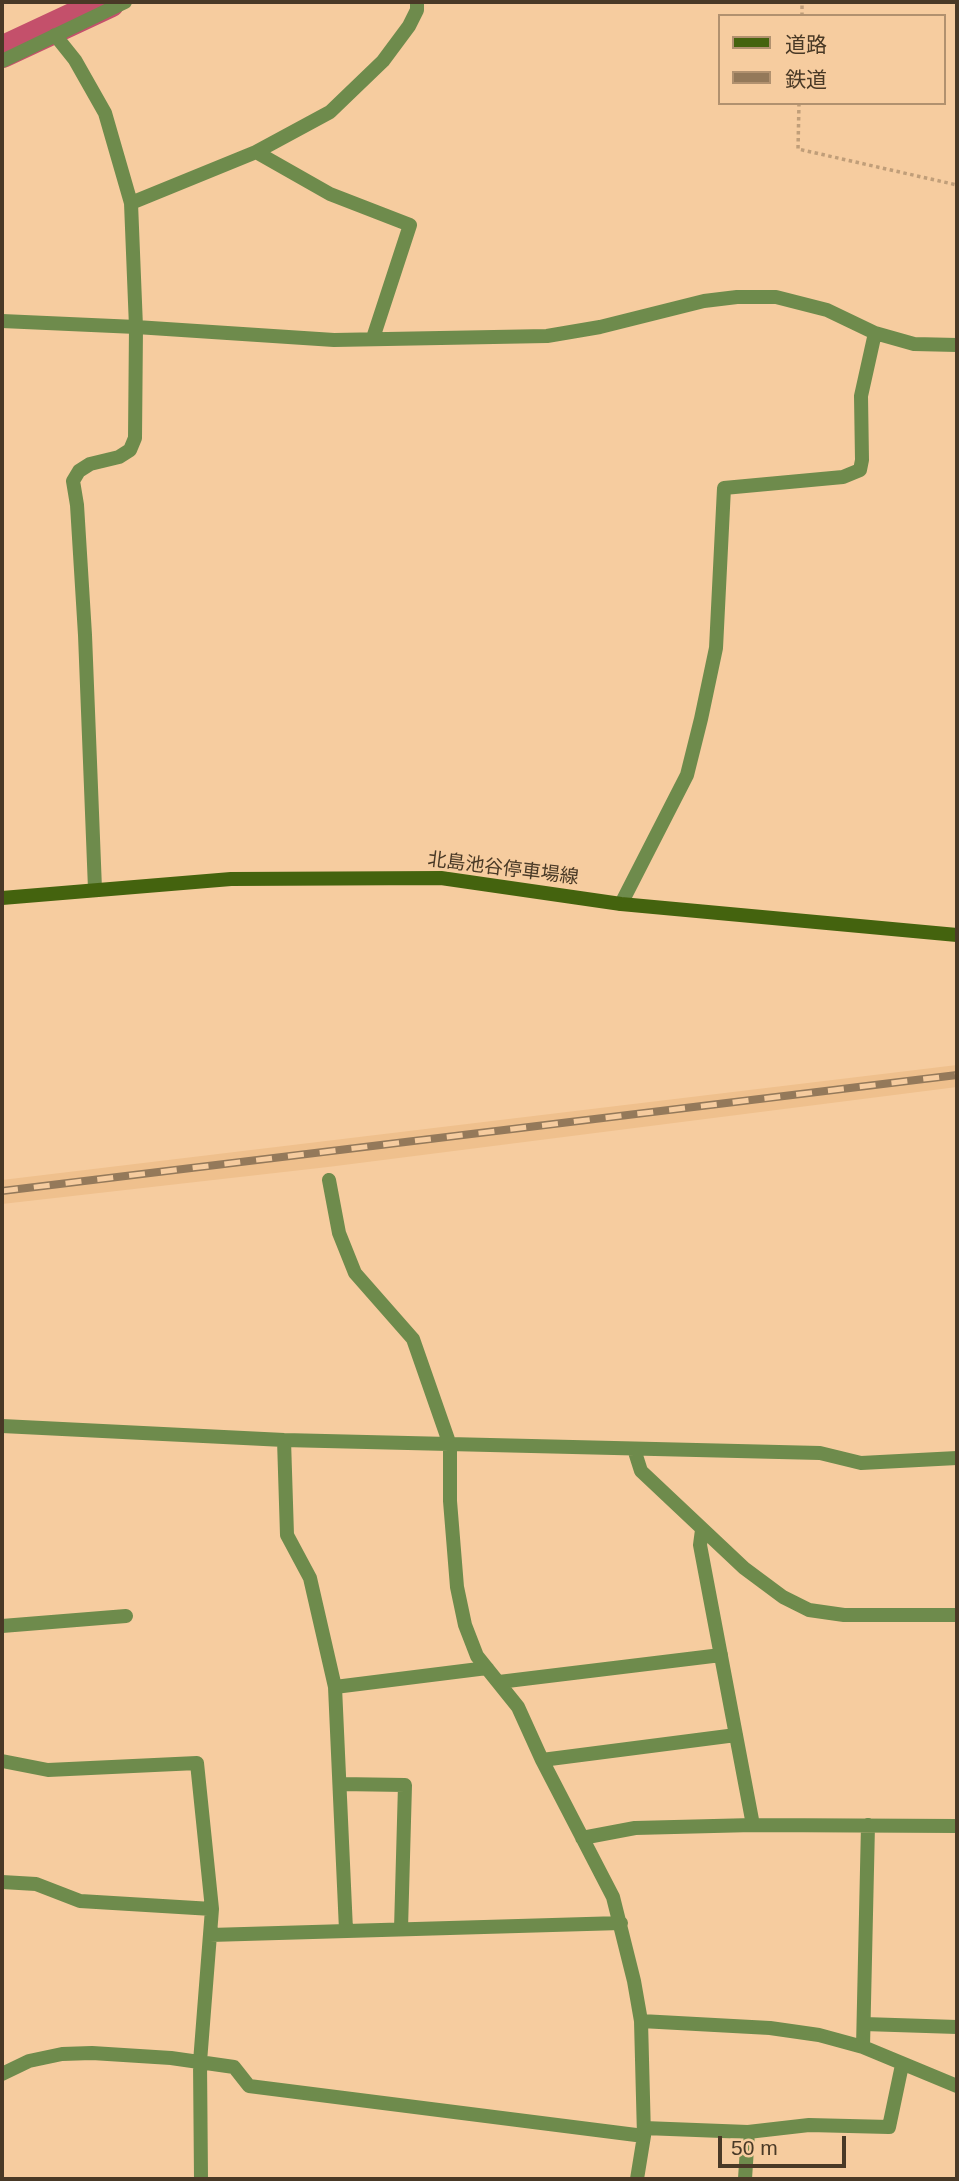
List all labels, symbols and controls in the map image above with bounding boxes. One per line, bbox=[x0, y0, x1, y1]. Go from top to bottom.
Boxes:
legend bbox=[718, 14, 945, 105]
text: 道路 bbox=[785, 33, 827, 56]
text: 鉄道 bbox=[785, 68, 827, 91]
street label: 北島池谷停車場線 bbox=[426, 848, 580, 890]
scale bar bbox=[721, 2122, 849, 2166]
text: 50 m bbox=[731, 2136, 778, 2159]

